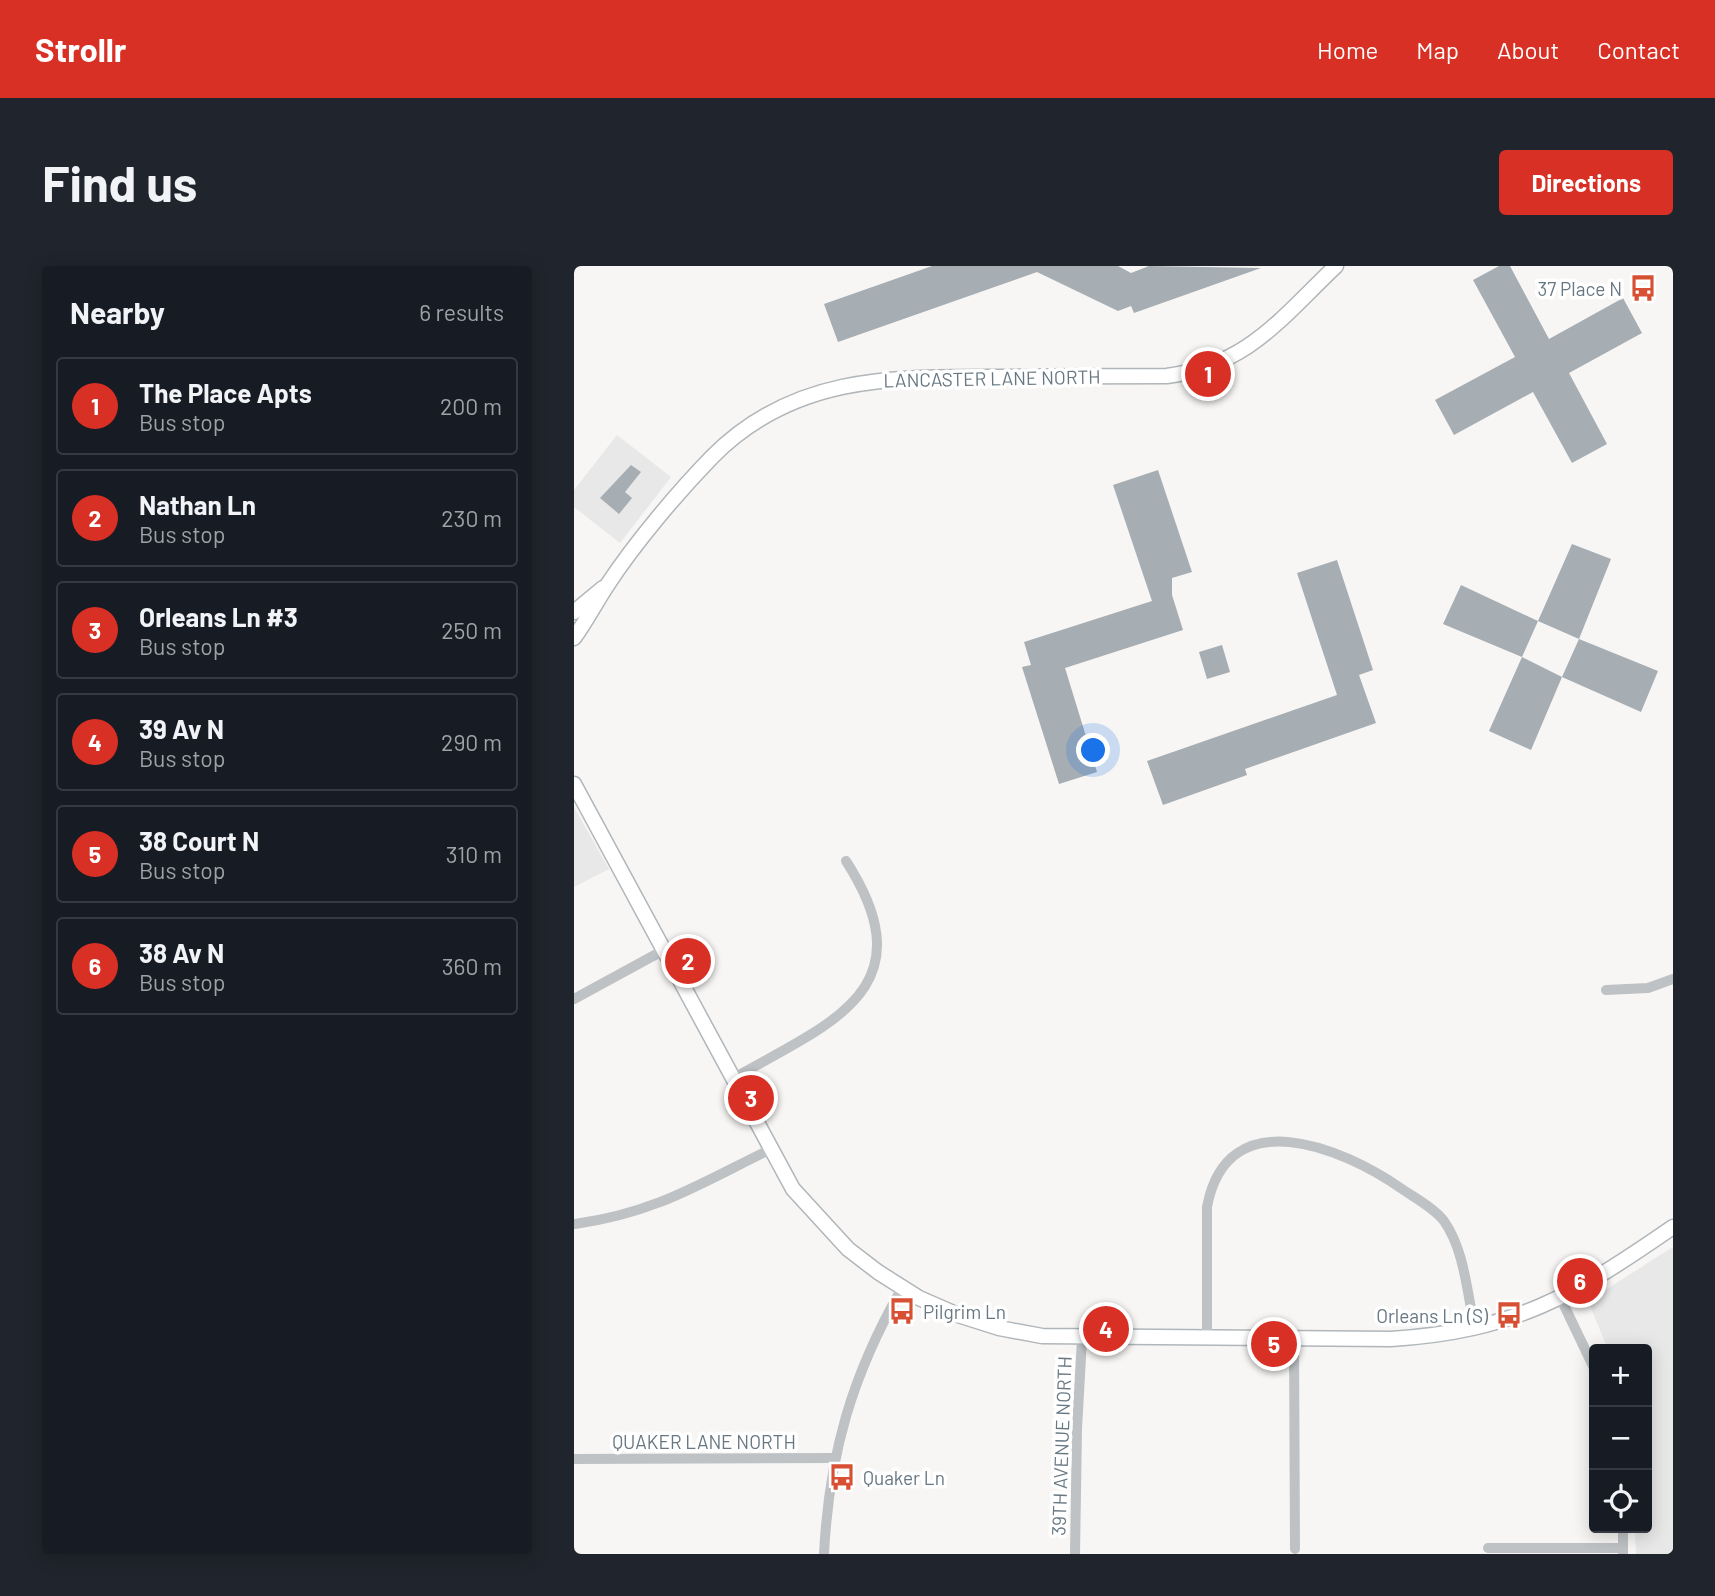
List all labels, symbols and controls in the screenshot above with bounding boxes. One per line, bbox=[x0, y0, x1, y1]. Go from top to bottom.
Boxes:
text: Strollr bbox=[35, 29, 127, 69]
text: Home bbox=[1317, 35, 1378, 64]
text: Map bbox=[1416, 35, 1459, 64]
text: About bbox=[1497, 35, 1559, 64]
text: Contact bbox=[1597, 35, 1680, 64]
button: Directions bbox=[1499, 150, 1673, 215]
text: Find us bbox=[42, 153, 197, 212]
bus stop icon: 37 Place N bbox=[1628, 273, 1658, 303]
place label: 37 Place N bbox=[1538, 277, 1622, 300]
text: Nearby bbox=[70, 294, 165, 330]
text: 6 results bbox=[419, 298, 504, 326]
pin: 1 bbox=[1185, 348, 1231, 400]
street label: LANCASTER LANE NORTH bbox=[883, 365, 1101, 391]
text: The Place Apts bbox=[139, 377, 312, 408]
text: 1 bbox=[91, 392, 99, 420]
text: 200 m bbox=[440, 392, 502, 420]
text: Bus stop bbox=[139, 408, 225, 436]
text: Nathan Ln bbox=[139, 489, 256, 520]
text: 2 bbox=[89, 504, 101, 532]
text: 230 m bbox=[441, 504, 502, 532]
text: Bus stop bbox=[139, 520, 225, 548]
text: Orleans Ln #3 bbox=[139, 601, 298, 632]
text: 3 bbox=[89, 616, 101, 644]
text: 250 m bbox=[441, 616, 502, 644]
text: Bus stop bbox=[139, 632, 225, 660]
text: 39 Av N bbox=[139, 713, 224, 744]
text: 4 bbox=[88, 728, 102, 756]
text: 290 m bbox=[441, 728, 502, 756]
your location bbox=[1076, 733, 1110, 767]
text: Bus stop bbox=[139, 744, 225, 772]
text: 38 Court N bbox=[139, 825, 259, 856]
text: 5 bbox=[89, 840, 101, 868]
text: 310 m bbox=[446, 840, 502, 868]
text: Bus stop bbox=[139, 856, 225, 884]
pin: 2 bbox=[665, 935, 711, 987]
text: 38 Av N bbox=[139, 937, 224, 968]
text: 6 bbox=[89, 952, 101, 980]
text: 360 m bbox=[442, 952, 502, 980]
text: Bus stop bbox=[139, 968, 225, 996]
pin: 3 bbox=[728, 1072, 774, 1124]
pin: 6 bbox=[1557, 1255, 1603, 1307]
bus stop icon: Pilgrim Ln bbox=[887, 1296, 917, 1326]
place label: Pilgrim Ln bbox=[923, 1300, 1006, 1323]
bus stop icon: Orleans Ln (S) bbox=[1494, 1300, 1524, 1330]
pin: 4 bbox=[1083, 1303, 1129, 1355]
place label: Orleans Ln (S) bbox=[1376, 1304, 1489, 1327]
pin: 5 bbox=[1251, 1318, 1297, 1370]
map controls bbox=[1589, 1344, 1652, 1533]
button: + bbox=[1589, 1344, 1652, 1407]
street label: 39TH AVENUE NORTH bbox=[1046, 1356, 1076, 1536]
button: − bbox=[1589, 1407, 1652, 1470]
street label: QUAKER LANE NORTH bbox=[612, 1430, 796, 1453]
bus stop icon: Quaker Ln bbox=[827, 1462, 857, 1492]
place label: Quaker Ln bbox=[863, 1466, 945, 1489]
button: locate bbox=[1589, 1470, 1652, 1533]

